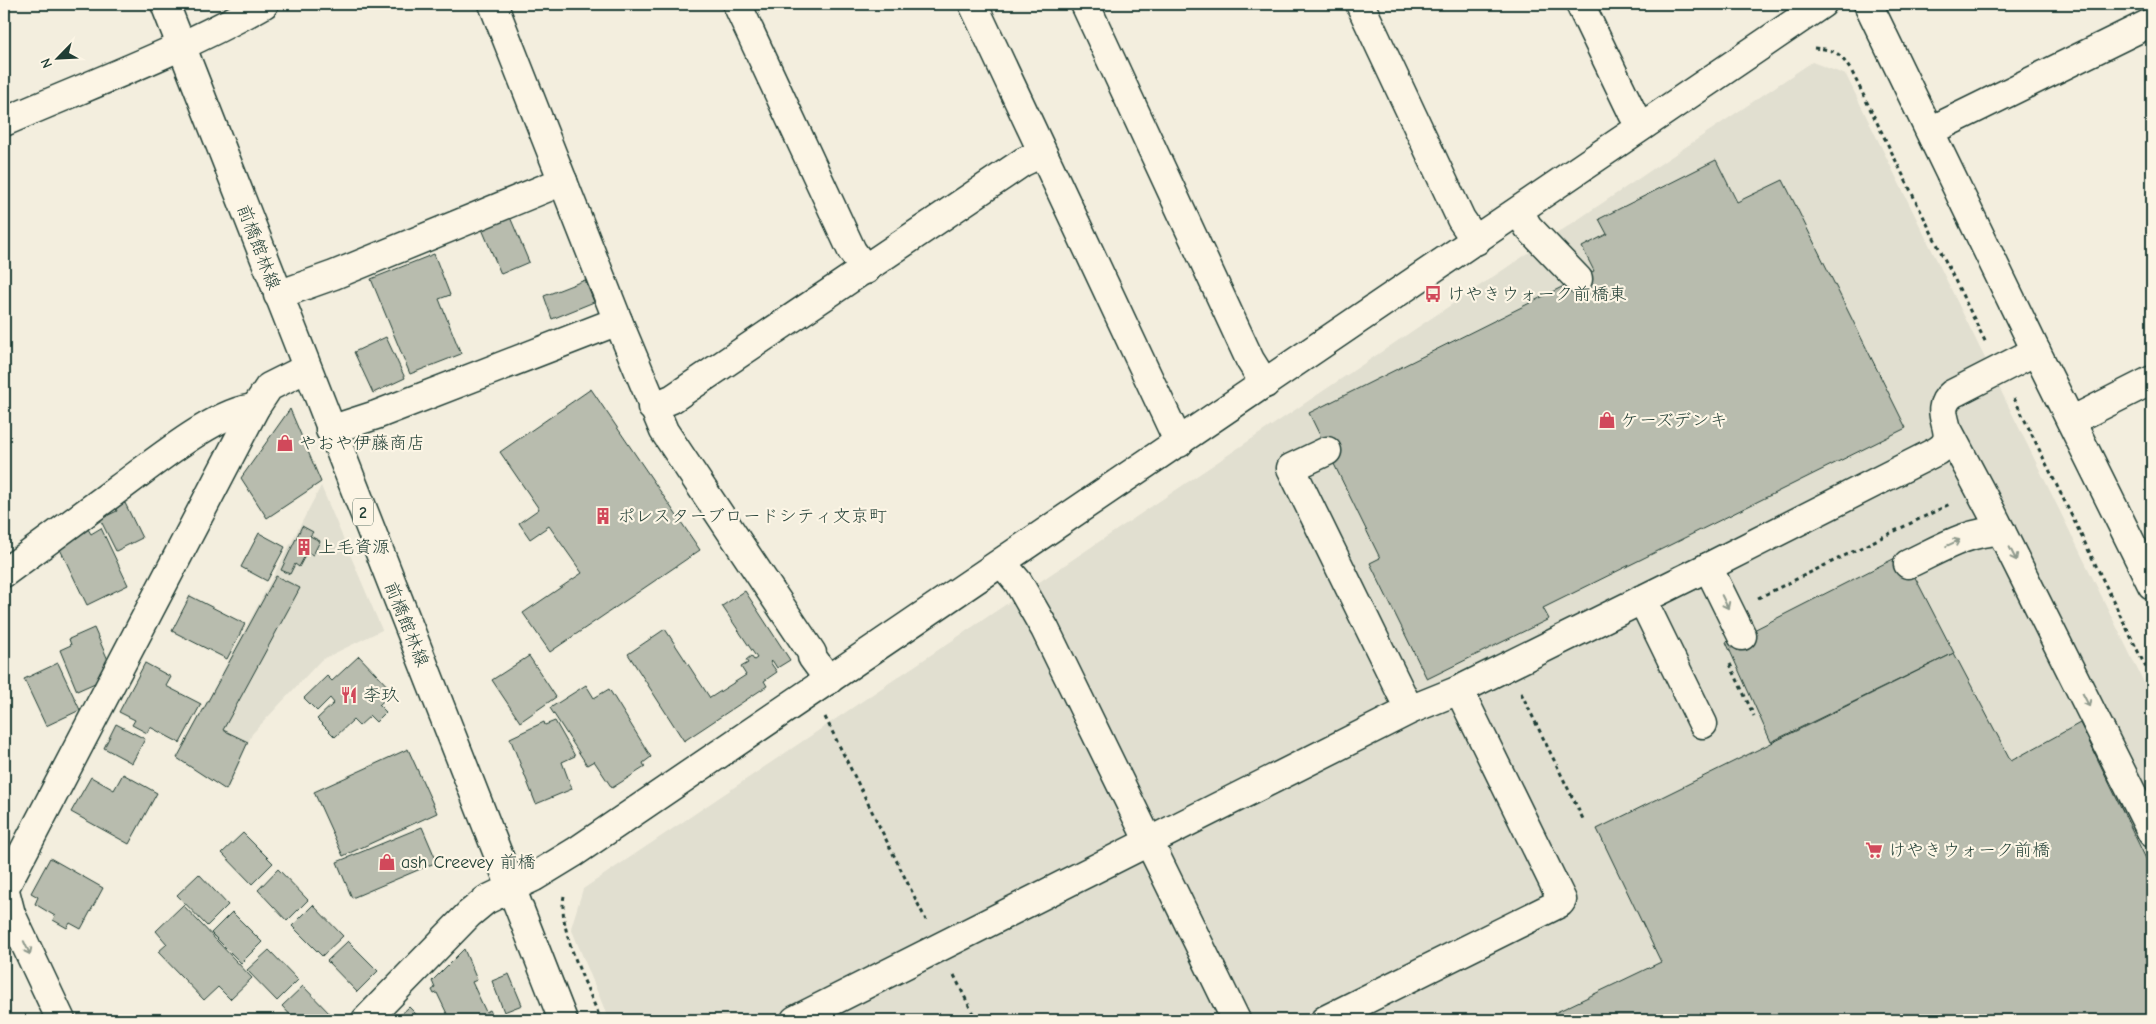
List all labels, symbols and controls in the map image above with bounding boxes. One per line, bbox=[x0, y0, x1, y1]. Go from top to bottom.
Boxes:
north arrow bbox=[32, 32, 82, 82]
text: N bbox=[37, 55, 56, 71]
street label: 前橋館林線 bbox=[233, 201, 284, 293]
bus stop icon: けやきウォーク前橋東 bbox=[1423, 284, 1443, 304]
place label: けやきウォーク前橋東 bbox=[1447, 284, 1627, 305]
shop icon: ケーズデンキ bbox=[1597, 410, 1617, 430]
place label: ケーズデンキ bbox=[1621, 410, 1728, 431]
shop icon: やおや伊藤商店 bbox=[275, 433, 295, 453]
place label: やおや伊藤商店 bbox=[299, 433, 425, 454]
road number: 2 bbox=[353, 498, 373, 526]
building icon: ポレスターブロードシティ文京町 bbox=[593, 506, 613, 526]
place label: ポレスターブロードシティ文京町 bbox=[617, 506, 887, 527]
building icon: 上毛資源 bbox=[294, 537, 314, 557]
place label: 上毛資源 bbox=[318, 537, 390, 558]
one-way arrow bbox=[1945, 538, 1960, 548]
one-way arrow bbox=[2009, 546, 2018, 561]
street label: 前橋館林線 bbox=[380, 579, 433, 670]
one-way arrow bbox=[1720, 594, 1730, 609]
restaurant icon: 李玖 bbox=[339, 685, 359, 705]
place label: 李玖 bbox=[363, 685, 399, 706]
one-way arrow bbox=[2081, 692, 2091, 707]
supermarket icon: けやきウォーク前橋 bbox=[1864, 840, 1884, 860]
place label: けやきウォーク前橋 bbox=[1888, 840, 2050, 861]
shop icon: ash Creevey 前橋 bbox=[377, 852, 397, 872]
place label: ash Creevey 前橋 bbox=[401, 852, 536, 873]
one-way arrow bbox=[23, 940, 32, 955]

